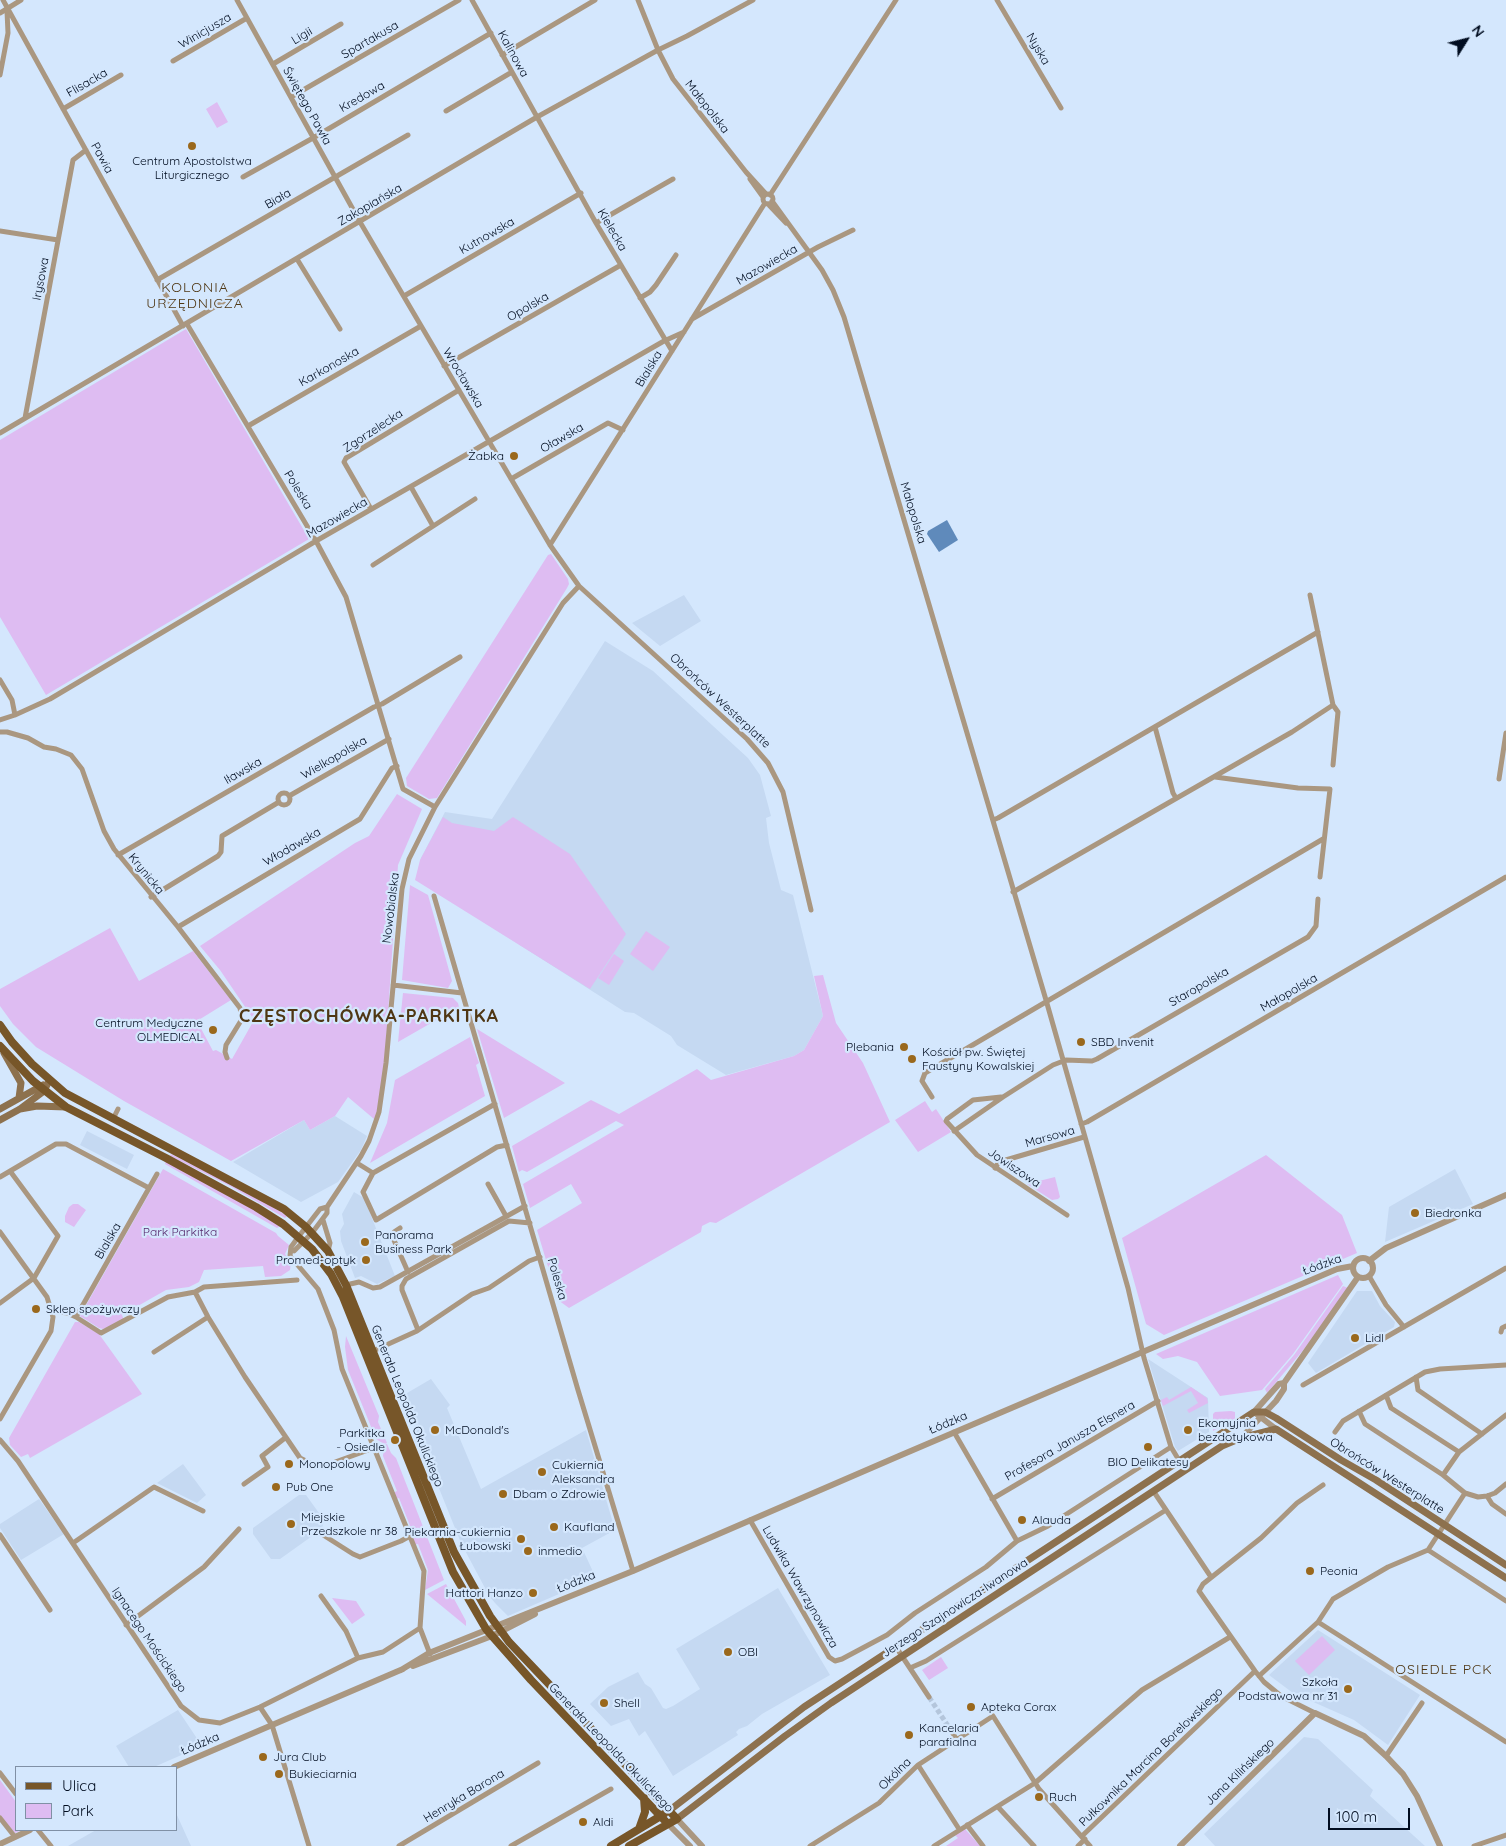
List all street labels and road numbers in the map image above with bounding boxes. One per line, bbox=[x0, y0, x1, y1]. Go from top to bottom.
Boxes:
street label: Winicjusza bbox=[176, 10, 234, 52]
street label: Spartakusa bbox=[339, 18, 401, 62]
street label: Ligii bbox=[289, 24, 315, 48]
street label: Kalinowa bbox=[494, 28, 532, 80]
street label: Nyska bbox=[1023, 30, 1053, 68]
street label: Świętego Pawła bbox=[280, 64, 334, 148]
street label: Flisacka bbox=[64, 66, 110, 100]
street label: Małopolska bbox=[682, 77, 732, 137]
street label: Kredowa bbox=[337, 78, 387, 116]
street label: Pawia bbox=[88, 140, 116, 176]
street label: Zakopiańska bbox=[335, 181, 405, 229]
street label: Biała bbox=[262, 186, 294, 212]
street label: Kielecka bbox=[594, 206, 630, 254]
street label: Kutnowska bbox=[457, 214, 517, 258]
street label: Mazowiecka bbox=[734, 242, 800, 288]
street label: Irysowa bbox=[30, 256, 52, 302]
street label: Opolska bbox=[505, 289, 551, 325]
street label: Karkonoska bbox=[296, 344, 362, 390]
street label: Wrocławska bbox=[439, 345, 487, 411]
street label: Bialska bbox=[633, 348, 665, 390]
street label: Zgorzelecka bbox=[340, 406, 406, 456]
street label: Oławska bbox=[538, 420, 586, 456]
street label: Poleska bbox=[281, 468, 315, 512]
street label: Małopolska bbox=[897, 480, 929, 546]
street label: Mazowiecka bbox=[304, 495, 370, 541]
street label: Obrońców Westerplatte bbox=[667, 651, 773, 751]
street label: Wielkopolska bbox=[299, 733, 369, 783]
street label: Iławska bbox=[222, 754, 264, 788]
street label: Włodawska bbox=[261, 825, 323, 869]
street label: Krynicka bbox=[125, 851, 167, 897]
street label: Nowobialska bbox=[380, 872, 402, 944]
street label: Staropolska bbox=[1167, 964, 1231, 1010]
street label: Małopolska bbox=[1258, 971, 1320, 1015]
street label: Marsowa bbox=[1023, 1123, 1077, 1151]
street label: Jowiszowa bbox=[985, 1145, 1043, 1191]
street label: Bialska bbox=[92, 1220, 124, 1262]
street label: Łódzka bbox=[1300, 1251, 1344, 1279]
street label: Poleska bbox=[544, 1256, 570, 1302]
street label: Generała Leopolda Okulickiego bbox=[368, 1323, 446, 1489]
street label: Profesora Janusza Elsnera bbox=[1002, 1398, 1138, 1484]
street label: Łódzka bbox=[926, 1408, 970, 1438]
street label: Obrońców Westerplatte bbox=[1327, 1435, 1447, 1517]
street label: Ludwika Wawrzynowicza bbox=[759, 1523, 841, 1651]
street label: Jerzego Szajnowicza-Iwanowa bbox=[879, 1555, 1031, 1661]
street label: Łódzka bbox=[554, 1568, 598, 1596]
street label: Ignacego Mościckiego bbox=[109, 1585, 189, 1695]
street label: Generała Leopolda Okulickiego bbox=[546, 1681, 676, 1815]
street label: Pułkownika Marcina Borelowskiego bbox=[1076, 1684, 1226, 1830]
street label: Łódzka bbox=[178, 1729, 222, 1759]
street label: Jana Kilińskiego bbox=[1202, 1735, 1278, 1809]
street label: Okólna bbox=[876, 1755, 914, 1793]
street label: Henryka Barona bbox=[421, 1766, 507, 1826]

